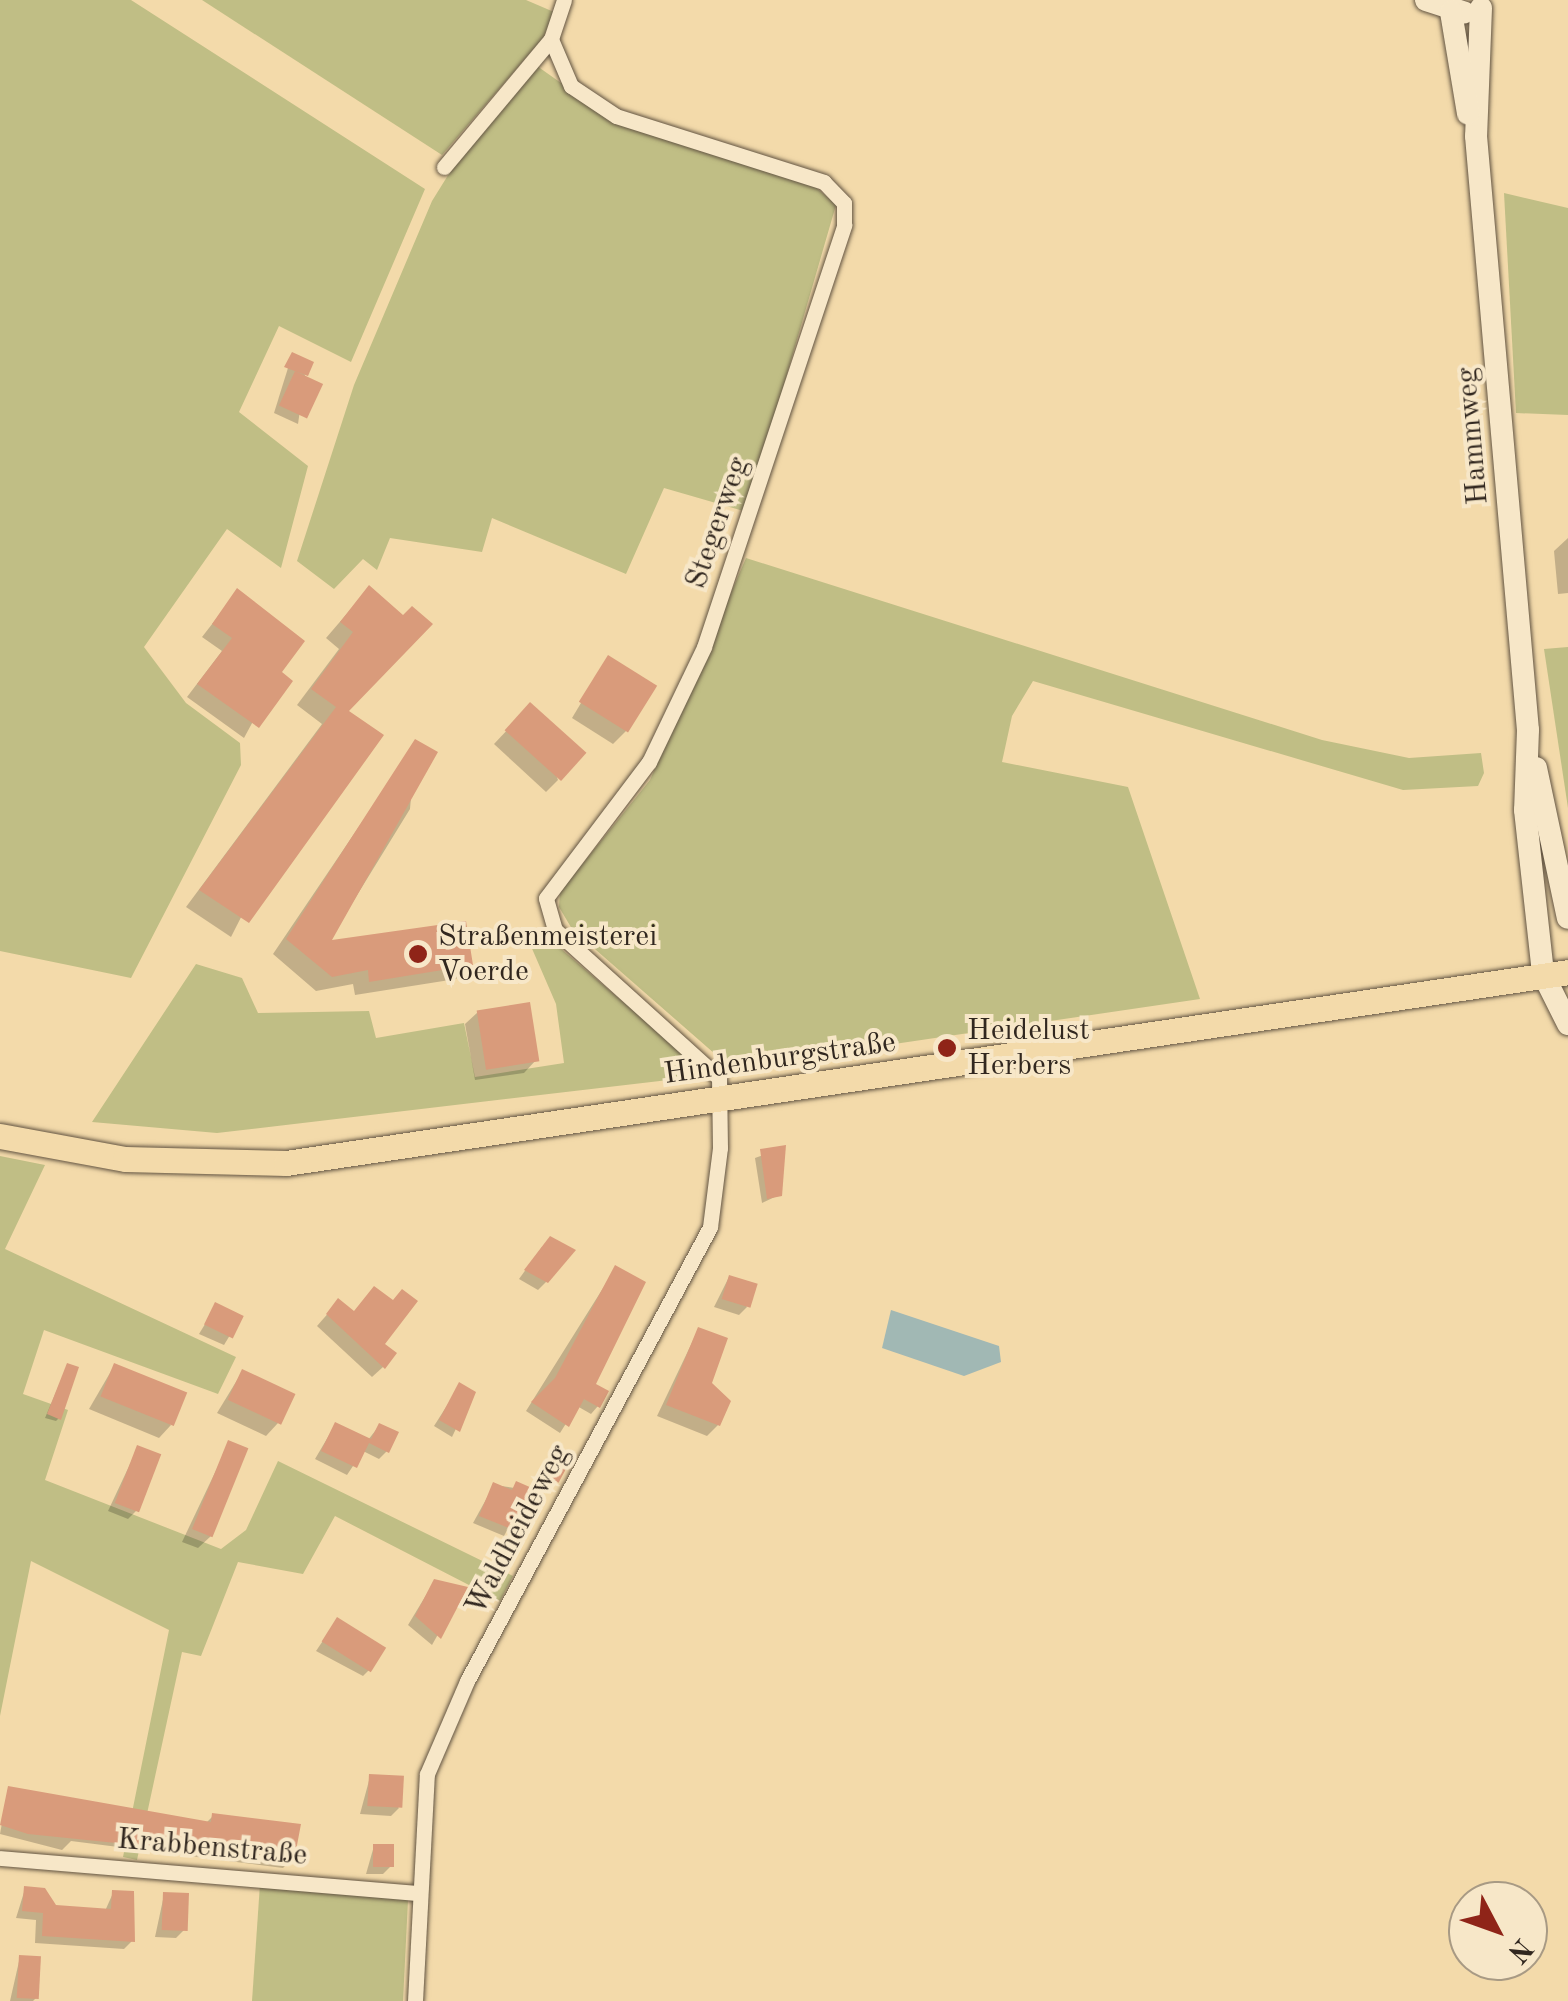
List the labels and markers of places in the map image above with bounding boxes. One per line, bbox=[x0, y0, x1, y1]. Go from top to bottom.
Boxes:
place label: Straßenmeisterei Voerde bbox=[438, 919, 657, 990]
marker: Straßenmeisterei Voerde bbox=[407, 943, 429, 965]
place label: Heidelust Herbers bbox=[967, 1013, 1090, 1084]
marker: Heidelust Herbers bbox=[936, 1037, 958, 1059]

